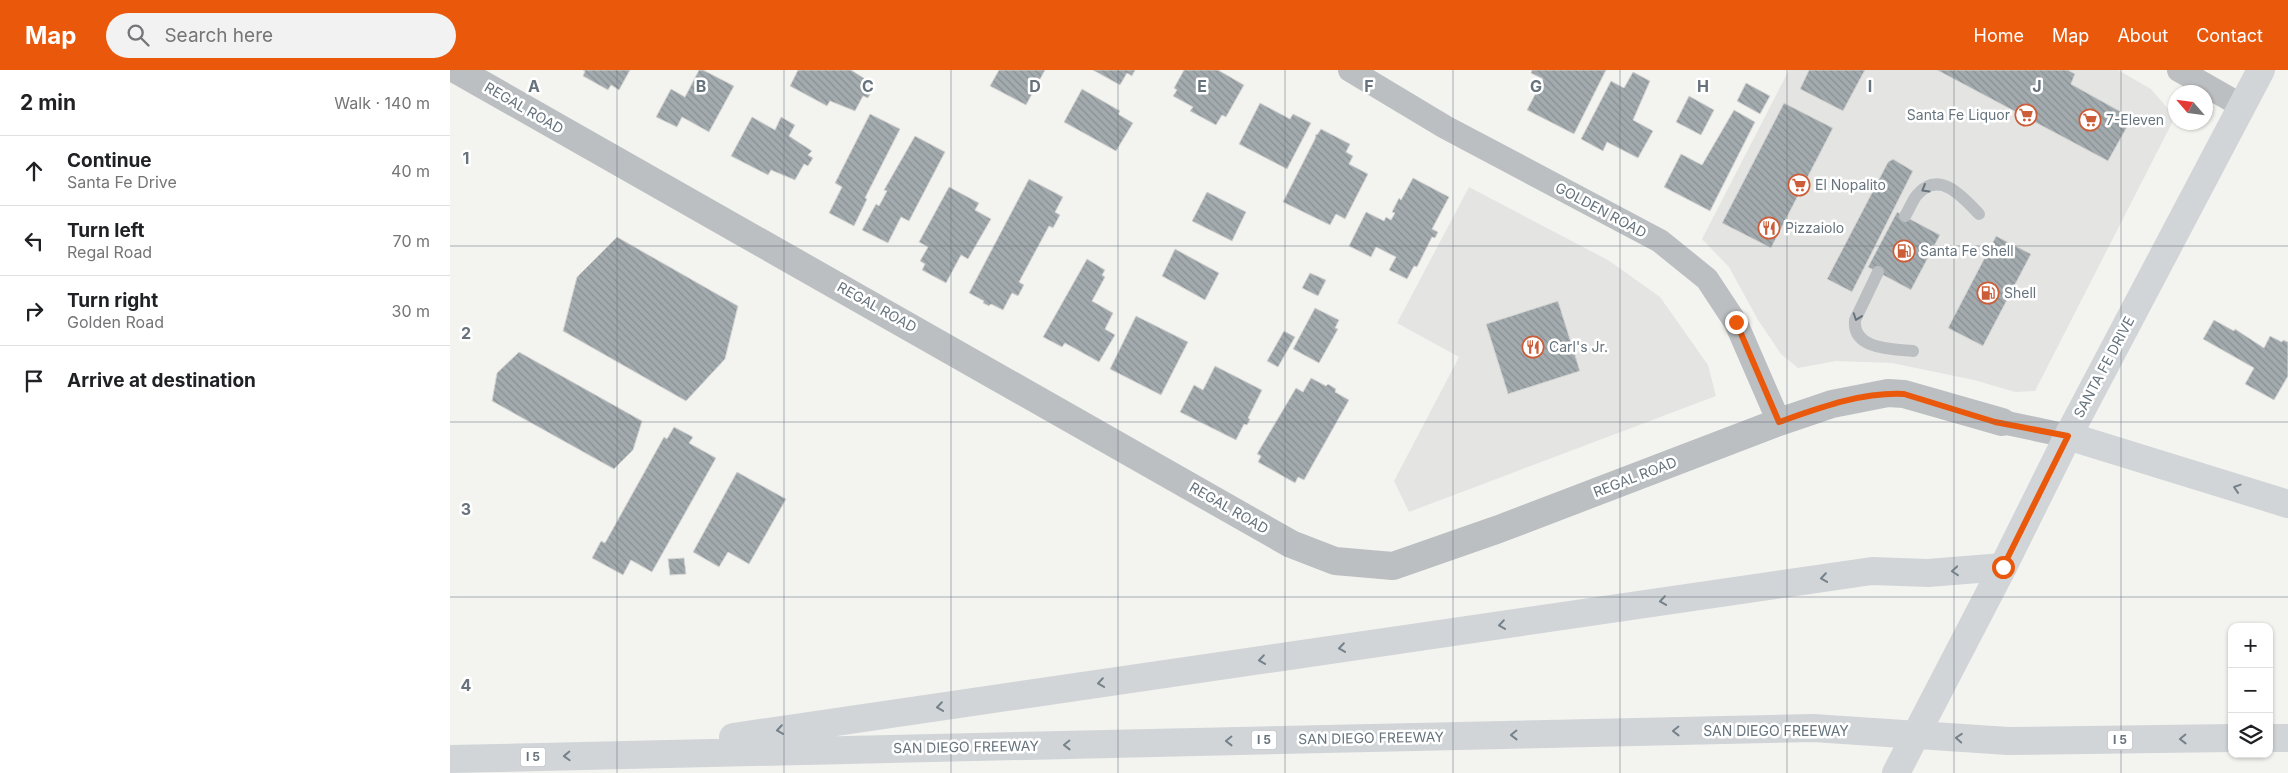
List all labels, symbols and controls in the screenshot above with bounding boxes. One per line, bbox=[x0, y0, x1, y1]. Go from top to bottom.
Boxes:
search box bbox=[106, 13, 456, 58]
text: Map bbox=[25, 21, 76, 50]
icon: search bbox=[124, 21, 152, 49]
text: Search here bbox=[164, 24, 273, 47]
text: Home bbox=[1974, 25, 2024, 46]
text: Map bbox=[2052, 25, 2089, 46]
text: About bbox=[2117, 25, 2168, 46]
text: Contact bbox=[2196, 25, 2263, 46]
text: B bbox=[696, 76, 706, 96]
text: C bbox=[862, 76, 874, 96]
text: D bbox=[1029, 76, 1041, 96]
text: E bbox=[1197, 76, 1207, 96]
text: F bbox=[1364, 76, 1374, 96]
text: G bbox=[1530, 76, 1542, 96]
text: H bbox=[1697, 76, 1709, 96]
text: I bbox=[1868, 76, 1872, 96]
text: J bbox=[2032, 76, 2042, 96]
street label: REGAL ROAD bbox=[482, 79, 566, 137]
north arrow bbox=[2168, 85, 2213, 130]
text: 2 min bbox=[20, 90, 76, 115]
text: Walk · 140 m bbox=[334, 93, 430, 113]
supermarket icon: Santa Fe Liquor bbox=[2014, 103, 2038, 127]
place label: Santa Fe Liquor bbox=[1907, 106, 2010, 123]
supermarket icon: 7-Eleven bbox=[2078, 108, 2102, 132]
place label: 7-Eleven bbox=[2106, 111, 2164, 128]
text: 1 bbox=[463, 148, 469, 168]
text: Continue bbox=[67, 149, 152, 172]
icon: ahead bbox=[20, 157, 48, 185]
text: 40 m bbox=[391, 161, 430, 181]
text: Santa Fe Drive bbox=[67, 172, 177, 192]
supermarket icon: El Nopalito bbox=[1787, 173, 1811, 197]
place label: El Nopalito bbox=[1815, 176, 1886, 193]
street label: GOLDEN ROAD bbox=[1553, 178, 1650, 241]
one-way arrow bbox=[1922, 183, 1931, 193]
restaurant icon: Pizzaiolo bbox=[1757, 216, 1781, 240]
text: Turn left bbox=[67, 219, 145, 242]
place label: Pizzaiolo bbox=[1785, 219, 1844, 236]
icon: left bbox=[20, 227, 48, 255]
text: 70 m bbox=[393, 231, 430, 251]
fuel station icon: Santa Fe Shell bbox=[1892, 239, 1916, 263]
text: Regal Road bbox=[67, 242, 152, 262]
place label: Santa Fe Shell bbox=[1920, 242, 2014, 259]
street label: REGAL ROAD bbox=[835, 278, 920, 335]
fuel station icon: Shell bbox=[1976, 281, 2000, 305]
place label: Shell bbox=[2004, 284, 2036, 301]
text: Turn right bbox=[67, 289, 158, 312]
icon: right bbox=[20, 297, 48, 325]
text: 30 m bbox=[392, 301, 430, 321]
route end bbox=[1725, 311, 1748, 334]
text: Golden Road bbox=[67, 312, 164, 332]
one-way arrow bbox=[1853, 312, 1863, 320]
street label: SANTA FE DRIVE bbox=[2070, 313, 2137, 420]
text: 2 bbox=[461, 323, 471, 343]
restaurant icon: Carl's Jr. bbox=[1521, 335, 1545, 359]
place label: Carl's Jr. bbox=[1549, 338, 1608, 355]
icon: arrive bbox=[20, 367, 48, 395]
text: Arrive at destination bbox=[67, 369, 256, 392]
street label: REGAL ROAD bbox=[1591, 453, 1679, 500]
street label: REGAL ROAD bbox=[1187, 478, 1272, 537]
one-way arrow bbox=[2233, 484, 2242, 494]
text: 3 bbox=[461, 499, 471, 519]
route start bbox=[1992, 556, 2015, 579]
one-way arrow bbox=[1950, 565, 1958, 576]
one-way arrow bbox=[1820, 572, 1828, 583]
one-way arrow bbox=[1659, 596, 1668, 606]
one-way arrow bbox=[1498, 619, 1507, 629]
map controls bbox=[2228, 623, 2273, 758]
button: + bbox=[2228, 623, 2273, 668]
one-way arrow bbox=[1337, 642, 1345, 653]
one-way arrow bbox=[1258, 654, 1266, 664]
button: − bbox=[2228, 668, 2273, 713]
text: 4 bbox=[461, 675, 472, 695]
one-way arrow bbox=[1097, 677, 1105, 688]
one-way arrow bbox=[936, 701, 944, 712]
button: layers bbox=[2228, 713, 2273, 758]
street label: SAN DIEGO FREEWAY bbox=[1703, 722, 1849, 739]
one-way arrow bbox=[775, 725, 784, 735]
one-way arrow bbox=[1672, 726, 1680, 737]
street label: SAN DIEGO FREEWAY bbox=[1298, 728, 1444, 747]
road number: I 5 bbox=[1252, 730, 1276, 750]
one-way arrow bbox=[1510, 730, 1518, 740]
road number: I 5 bbox=[2108, 730, 2132, 750]
one-way arrow bbox=[1955, 732, 1963, 743]
one-way arrow bbox=[2179, 734, 2186, 744]
one-way arrow bbox=[1225, 736, 1232, 746]
street label: SAN DIEGO FREEWAY bbox=[893, 737, 1039, 756]
one-way arrow bbox=[1062, 739, 1070, 750]
road number: I 5 bbox=[520, 748, 546, 766]
one-way arrow bbox=[562, 751, 570, 761]

